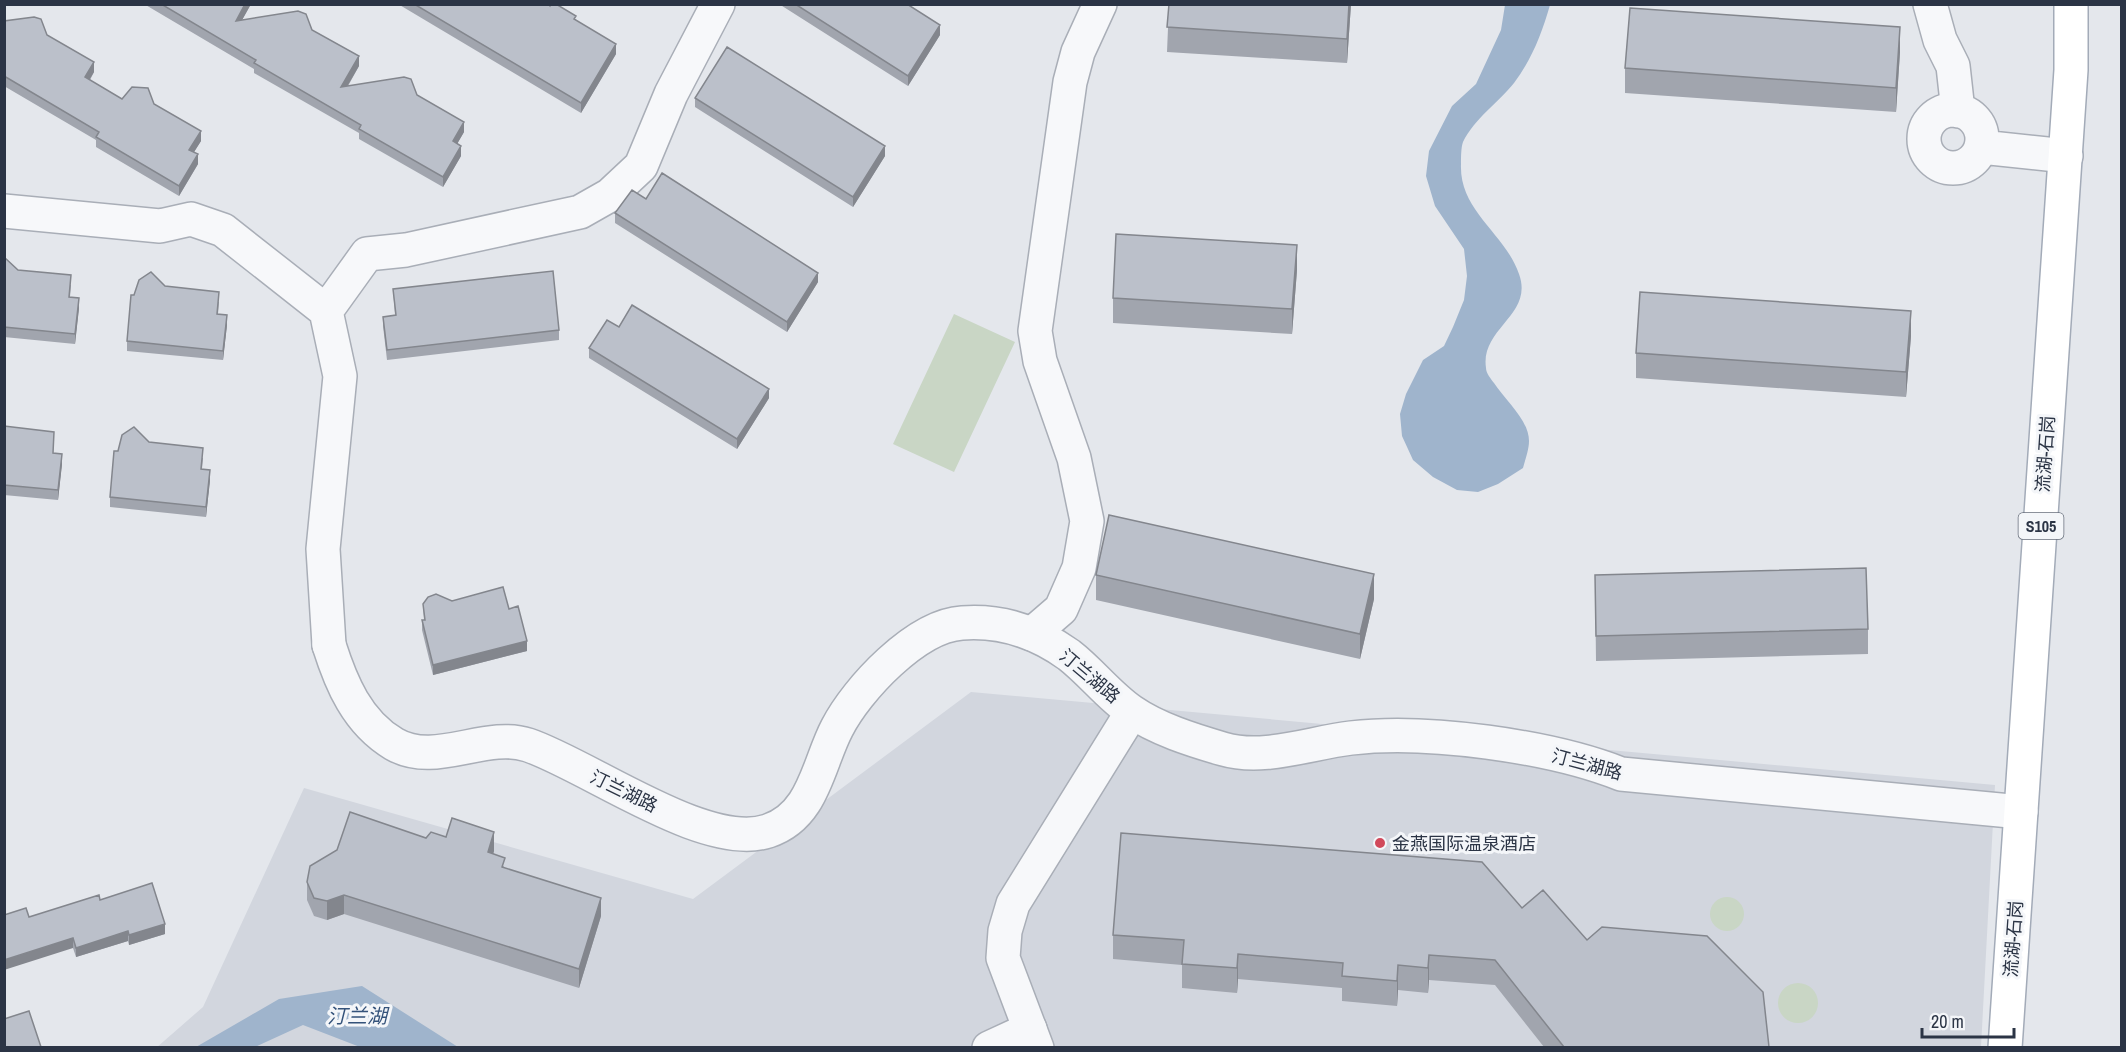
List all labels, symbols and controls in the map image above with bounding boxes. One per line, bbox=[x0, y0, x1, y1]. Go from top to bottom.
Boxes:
street label: 流湖-石岗 bbox=[2030, 415, 2060, 493]
road number: S105 bbox=[2018, 513, 2064, 539]
street label: 汀兰湖路 bbox=[1054, 643, 1126, 709]
street label: 汀兰湖路 bbox=[1549, 743, 1625, 785]
street label: 汀兰湖路 bbox=[586, 764, 662, 818]
place label: 金燕国际温泉酒店 bbox=[1392, 831, 1536, 856]
marker: 金燕国际温泉酒店 bbox=[1373, 836, 1387, 850]
street label: 流湖-石岗 bbox=[1998, 900, 2028, 978]
scale bar bbox=[1922, 1001, 2014, 1039]
water label: 汀兰湖 bbox=[327, 1002, 390, 1029]
text: 20 m bbox=[1931, 1009, 1964, 1034]

